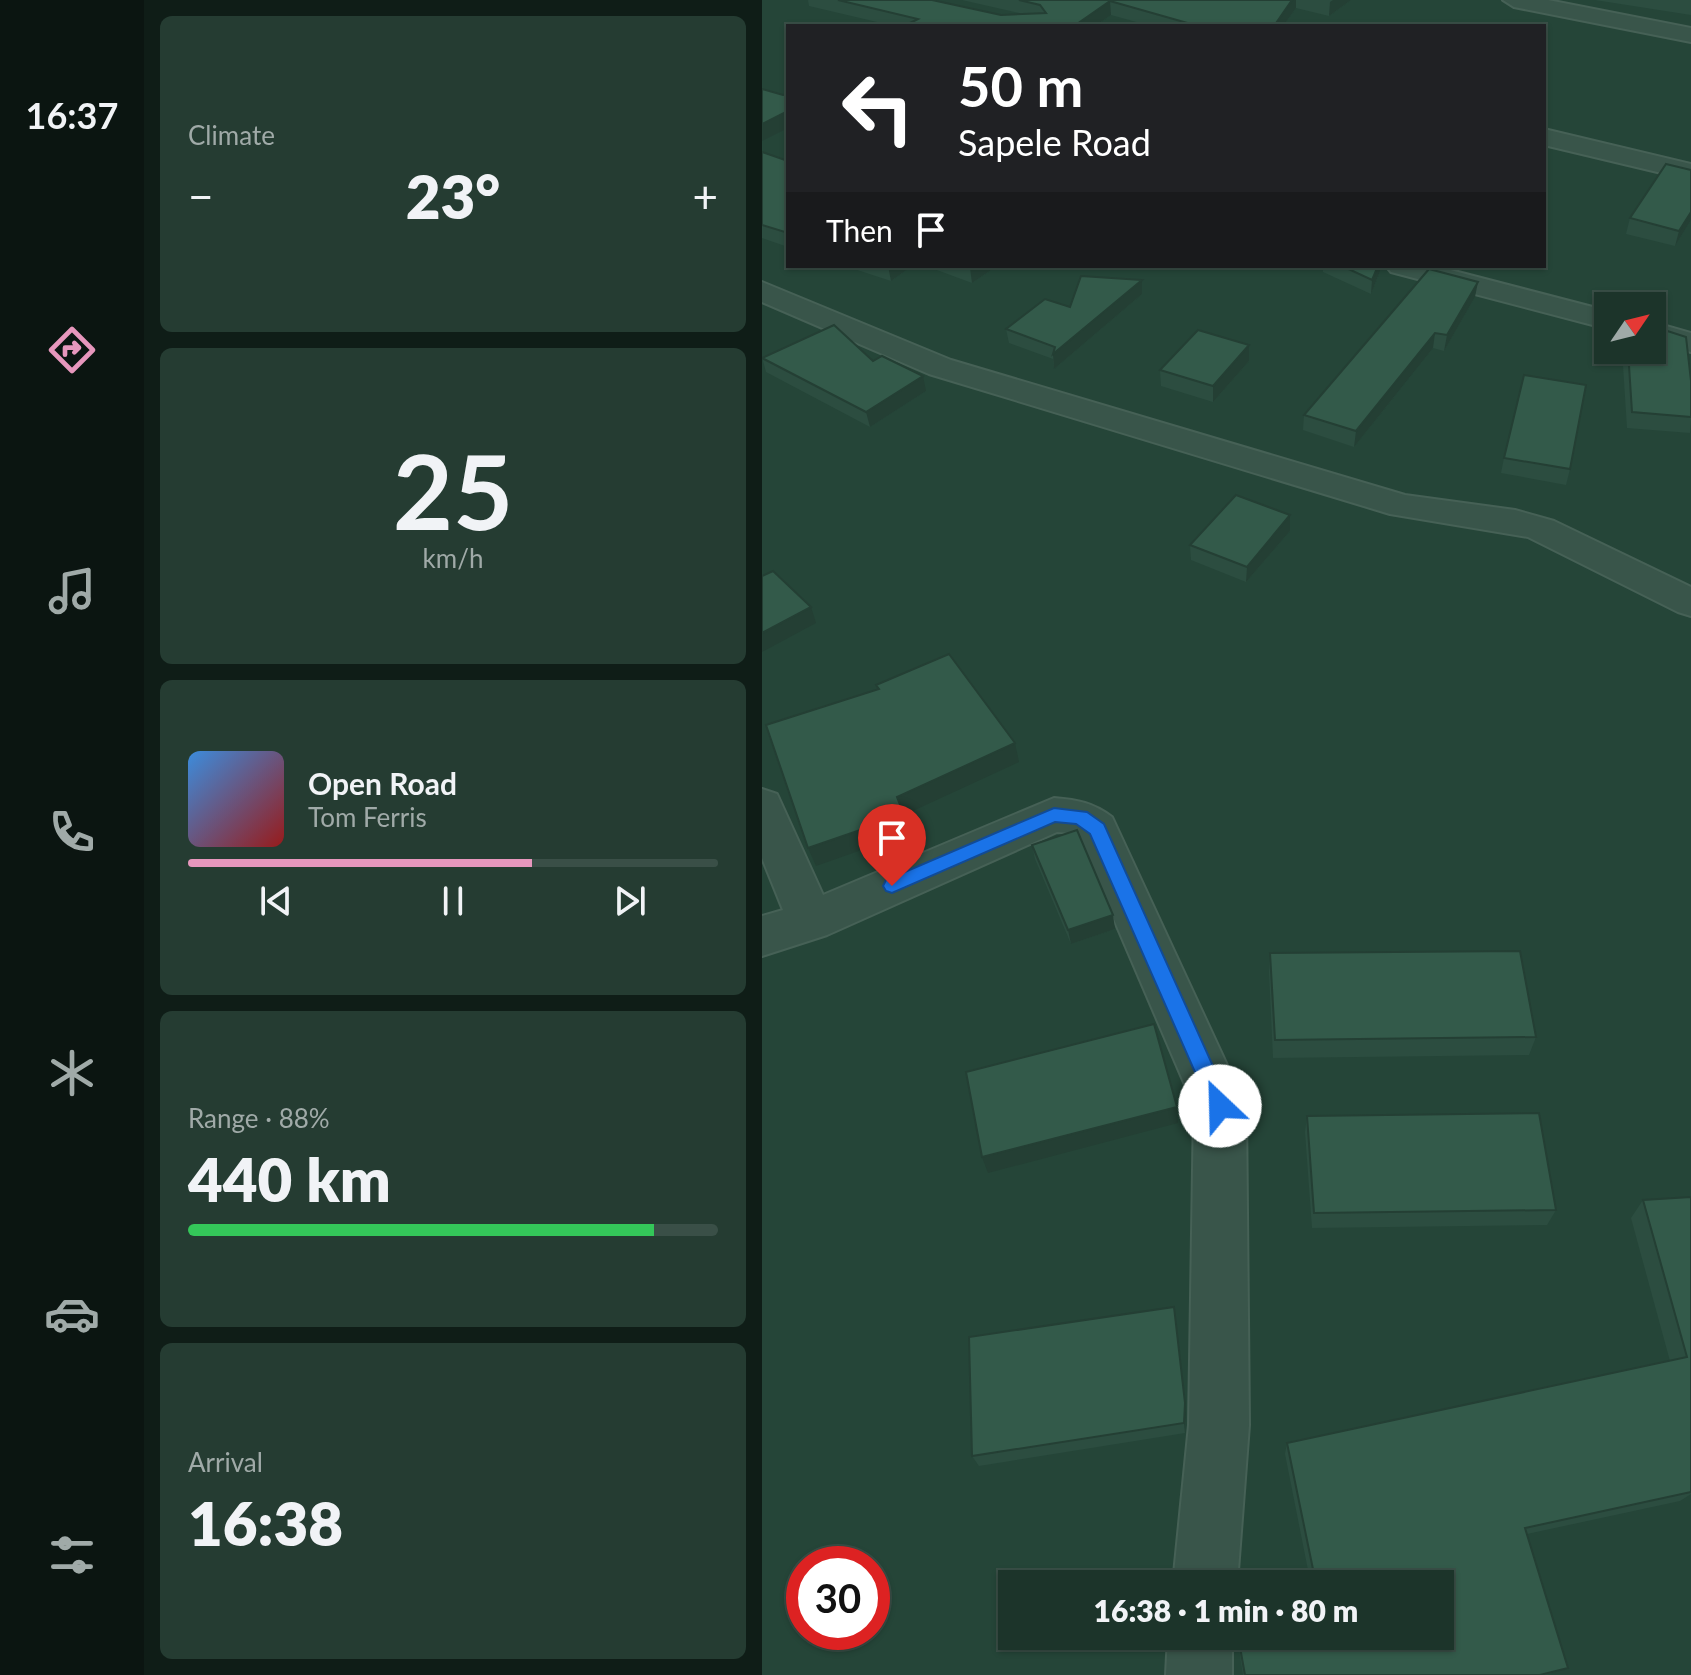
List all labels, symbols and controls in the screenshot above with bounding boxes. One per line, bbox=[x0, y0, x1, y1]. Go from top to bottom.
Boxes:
text: 50 m bbox=[958, 52, 1083, 119]
icon: left bbox=[826, 56, 930, 160]
text: 16:37 bbox=[26, 93, 118, 137]
text: Climate bbox=[188, 119, 275, 151]
text: Sapele Road bbox=[958, 120, 1151, 164]
text: 23° bbox=[406, 160, 500, 232]
text: − bbox=[188, 170, 214, 222]
text: + bbox=[692, 170, 718, 222]
icon: arrive bbox=[909, 208, 953, 252]
text: Then bbox=[826, 212, 893, 248]
north arrow bbox=[1594, 292, 1666, 364]
map controls bbox=[1594, 292, 1666, 364]
icon: directions bbox=[44, 322, 100, 378]
text: 25 bbox=[393, 427, 513, 552]
text: km/h bbox=[423, 542, 483, 574]
icon: music bbox=[44, 563, 100, 619]
text: Open Road bbox=[308, 765, 457, 801]
text: Tom Ferris bbox=[308, 801, 427, 833]
icon: phone bbox=[44, 804, 100, 860]
pin bbox=[858, 804, 926, 886]
icon: arrive bbox=[870, 816, 914, 860]
icon: previous bbox=[254, 879, 298, 923]
icon: pause bbox=[431, 879, 475, 923]
icon: next bbox=[608, 879, 652, 923]
icon: climate bbox=[44, 1045, 100, 1101]
position arrow bbox=[1178, 1064, 1262, 1148]
text: Range · 88% bbox=[188, 1102, 330, 1134]
text: 440 km bbox=[188, 1143, 391, 1215]
icon: car bbox=[44, 1286, 100, 1342]
text: Arrival bbox=[188, 1446, 263, 1478]
text: 16:38 bbox=[188, 1487, 343, 1559]
icon: filters bbox=[44, 1527, 100, 1583]
speed limit sign: 30 bbox=[786, 1546, 890, 1650]
text: 16:38 · 1 min · 80 m bbox=[1094, 1592, 1358, 1628]

